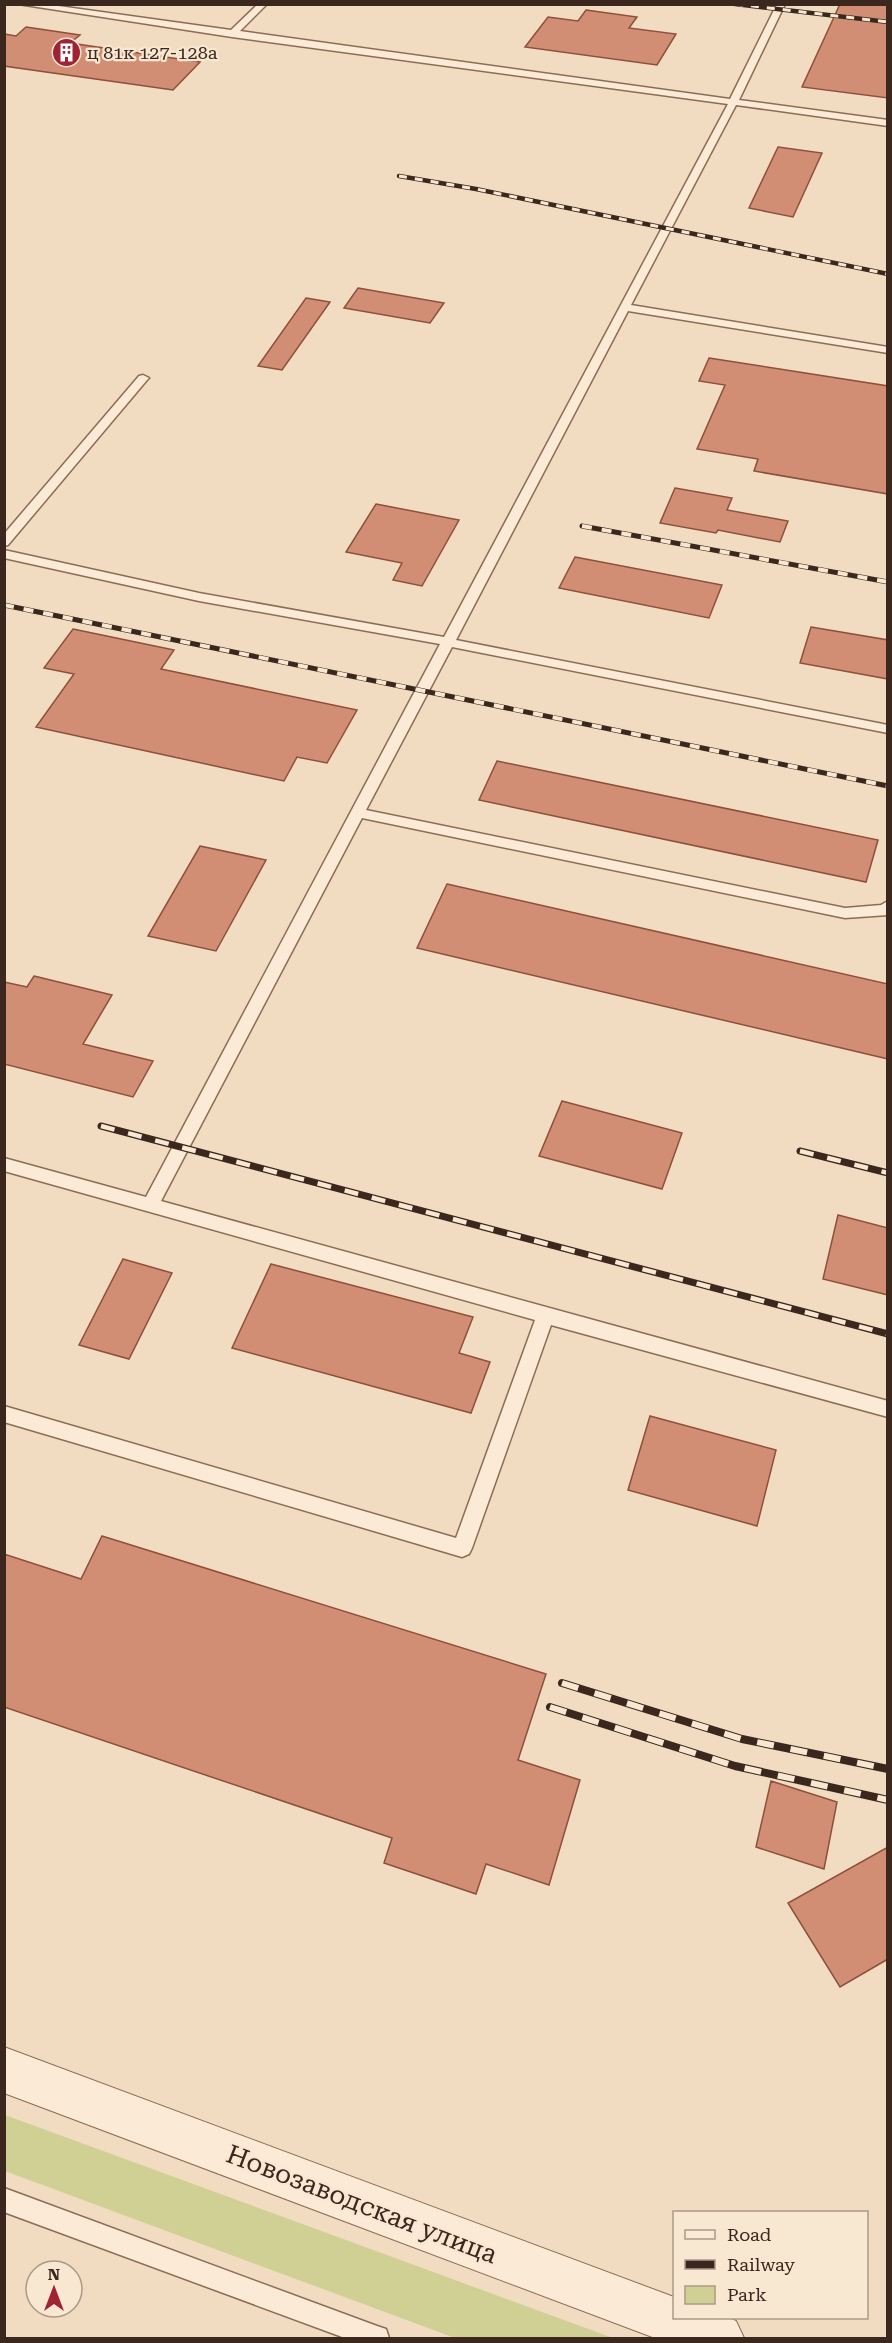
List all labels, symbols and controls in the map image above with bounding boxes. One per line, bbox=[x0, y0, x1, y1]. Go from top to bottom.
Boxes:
building icon: ц 81к 127-128а bbox=[50, 36, 82, 68]
place label: ц 81к 127-128а bbox=[87, 42, 218, 63]
street label: Новозаводская улица bbox=[222, 2138, 502, 2270]
legend bbox=[673, 2211, 868, 2319]
text: Road bbox=[727, 2224, 772, 2245]
text: Railway bbox=[727, 2254, 795, 2275]
north arrow bbox=[24, 2259, 84, 2319]
text: N bbox=[48, 2265, 60, 2284]
text: Park bbox=[727, 2284, 767, 2305]

